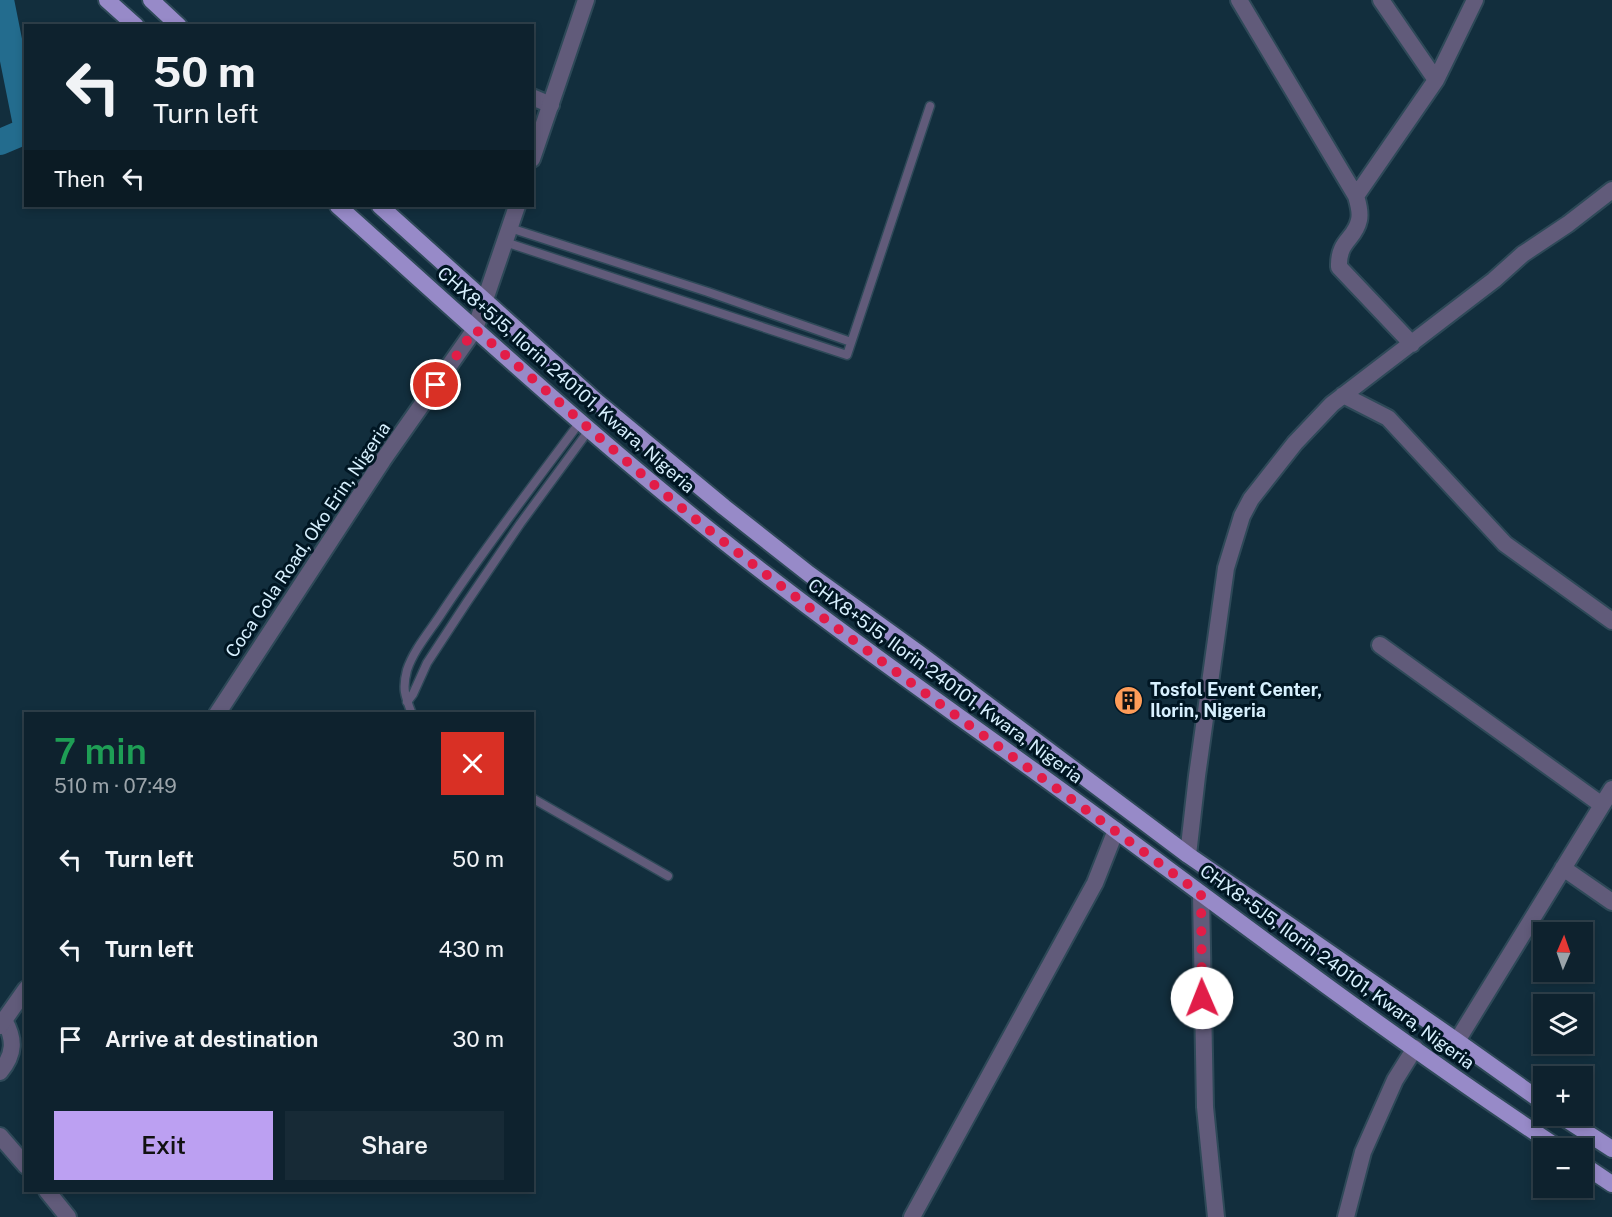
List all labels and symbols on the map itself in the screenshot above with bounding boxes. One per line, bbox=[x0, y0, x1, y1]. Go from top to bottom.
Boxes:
street label: CHX8+5J5, Ilorin 240101, Kwara, Nigeria bbox=[433, 262, 699, 497]
pin bbox=[410, 359, 461, 410]
street label: Coca Cola Road, Oko Erin, Nigeria bbox=[221, 418, 394, 661]
street label: CHX8+5J5, Ilorin 240101, Kwara, Nigeria bbox=[804, 574, 1087, 787]
place label: Tosfol Event Center, Ilorin, Nigeria bbox=[1150, 679, 1322, 721]
building icon: Tosfol Event Center, Ilorin, Nigeria bbox=[1113, 684, 1145, 716]
street label: CHX8+5J5, Ilorin 240101, Kwara, Nigeria bbox=[1196, 860, 1479, 1073]
north arrow bbox=[1533, 922, 1593, 982]
position arrow bbox=[1170, 966, 1234, 1030]

